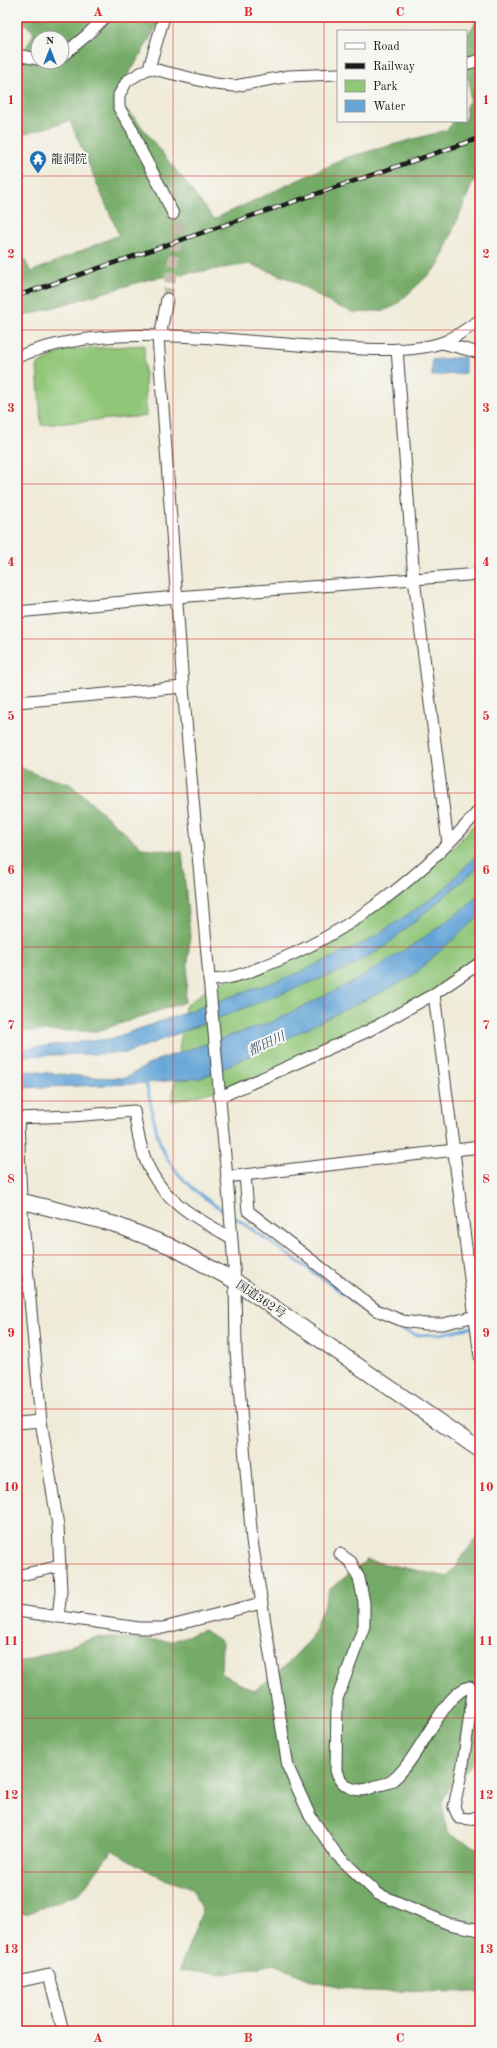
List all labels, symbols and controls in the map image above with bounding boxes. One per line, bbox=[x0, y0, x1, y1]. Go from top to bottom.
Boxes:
text: A bbox=[93, 6, 103, 19]
text: B bbox=[243, 6, 253, 19]
text: C bbox=[396, 6, 404, 19]
north arrow bbox=[30, 30, 70, 70]
legend bbox=[337, 30, 467, 122]
text: N bbox=[46, 36, 55, 47]
text: Road bbox=[373, 41, 400, 53]
text: Railway bbox=[373, 61, 416, 73]
text: Park bbox=[373, 81, 398, 93]
text: 1 bbox=[7, 94, 15, 107]
text: 1 bbox=[482, 94, 490, 107]
text: Water bbox=[373, 101, 406, 113]
temple icon: 龍洞院 bbox=[28, 149, 48, 174]
place label: 龍洞院 bbox=[51, 152, 87, 166]
text: 2 bbox=[7, 248, 15, 261]
text: 2 bbox=[482, 248, 490, 261]
text: 3 bbox=[7, 402, 15, 415]
text: 3 bbox=[482, 402, 490, 415]
text: 4 bbox=[7, 556, 15, 569]
text: 4 bbox=[482, 556, 490, 569]
text: 5 bbox=[7, 710, 15, 723]
text: 5 bbox=[482, 710, 490, 723]
text: 6 bbox=[7, 864, 15, 877]
text: 6 bbox=[482, 864, 490, 877]
text: 7 bbox=[7, 1019, 15, 1032]
text: 7 bbox=[482, 1019, 490, 1032]
water label: 都田川 bbox=[246, 1028, 289, 1058]
text: 8 bbox=[7, 1173, 15, 1186]
text: 8 bbox=[482, 1173, 490, 1186]
street label: 国道362号 bbox=[234, 1277, 288, 1321]
text: 9 bbox=[7, 1327, 15, 1340]
text: 9 bbox=[482, 1327, 490, 1340]
text: 10 bbox=[3, 1481, 19, 1494]
text: 10 bbox=[478, 1481, 494, 1494]
text: 11 bbox=[3, 1635, 19, 1648]
text: 11 bbox=[478, 1635, 494, 1648]
text: 12 bbox=[3, 1789, 19, 1802]
text: 12 bbox=[478, 1789, 494, 1802]
text: 13 bbox=[3, 1943, 19, 1956]
text: 13 bbox=[478, 1943, 494, 1956]
text: A bbox=[93, 2032, 103, 2045]
text: B bbox=[243, 2032, 253, 2045]
text: C bbox=[396, 2032, 404, 2045]

